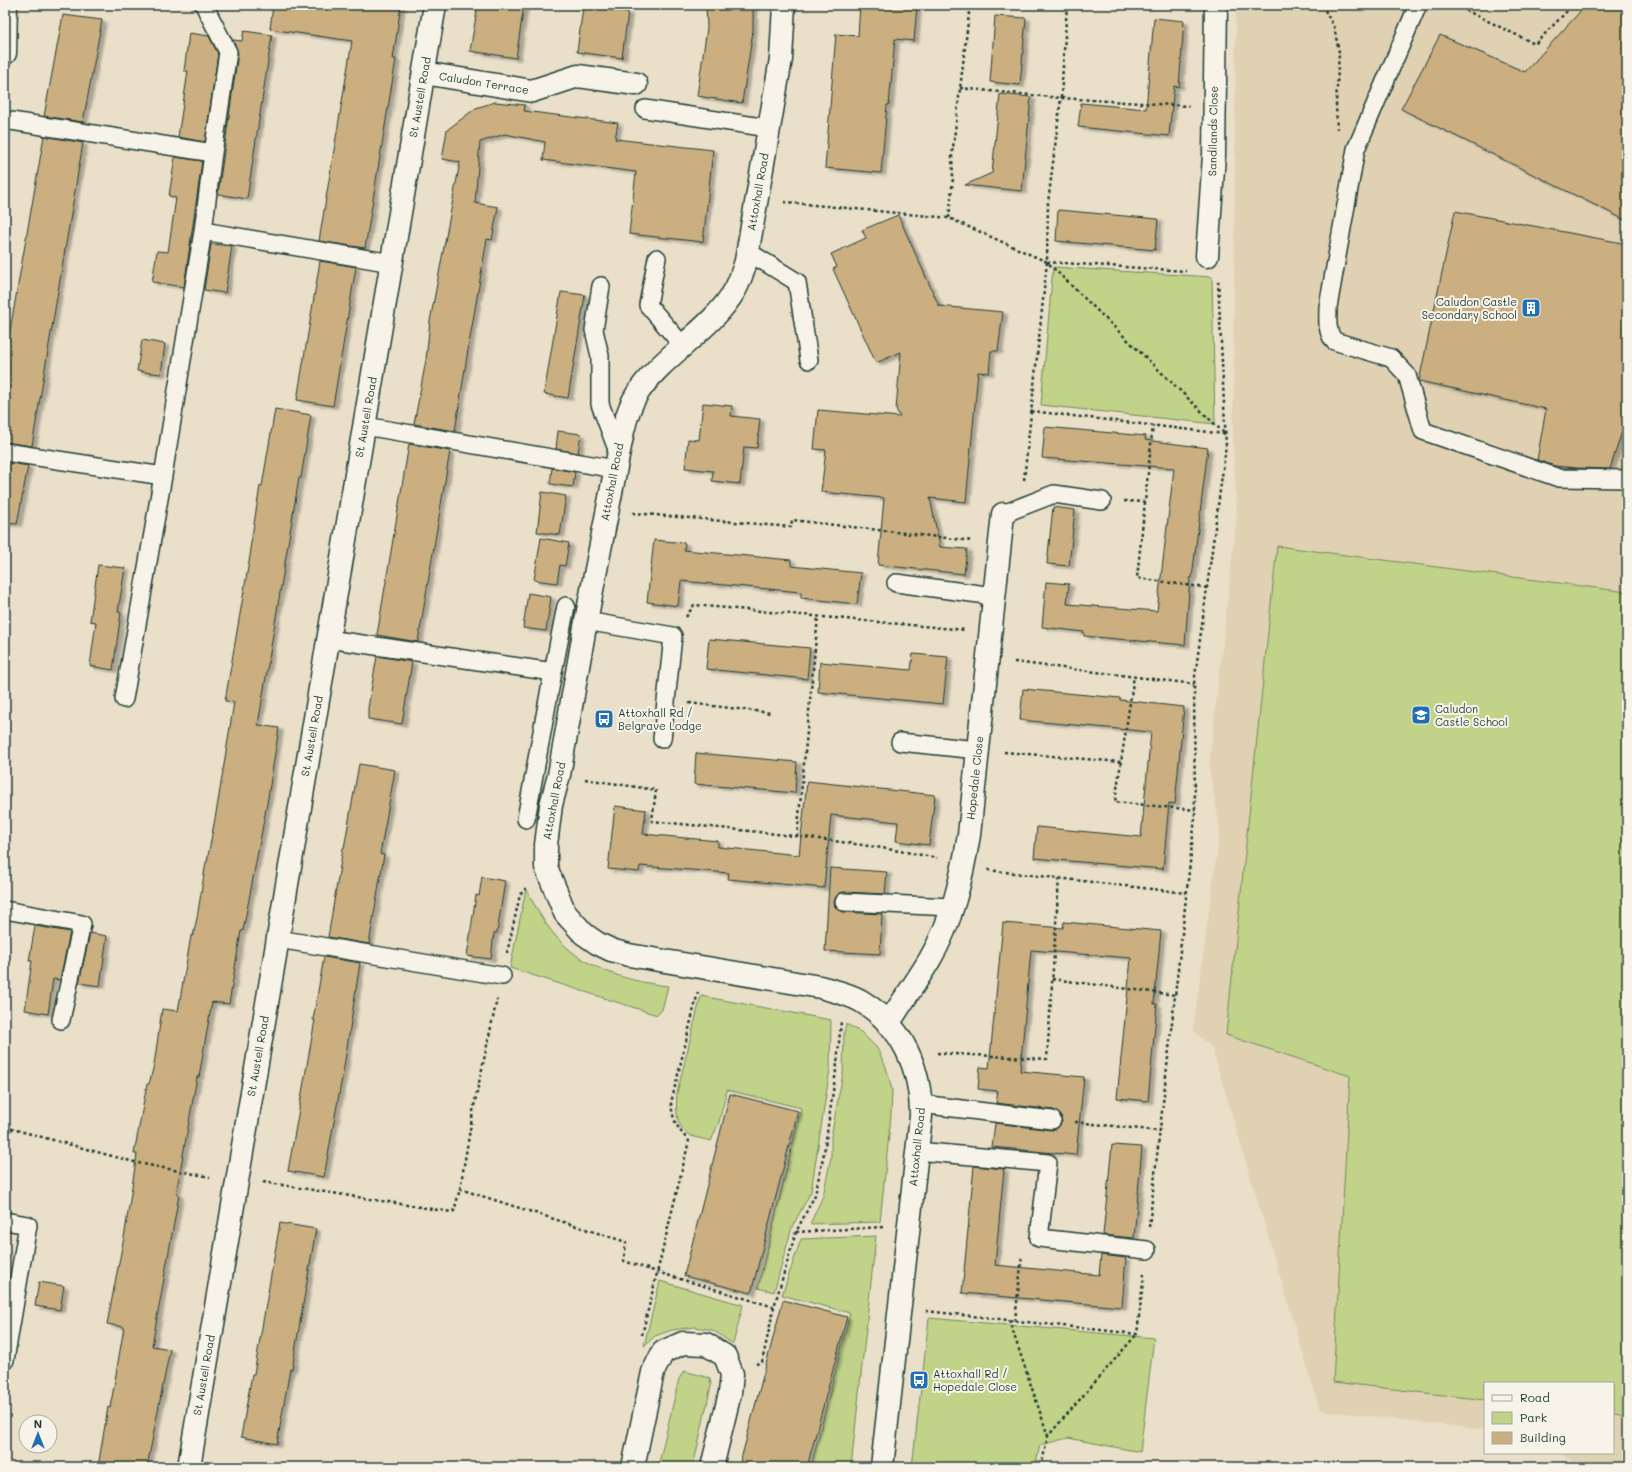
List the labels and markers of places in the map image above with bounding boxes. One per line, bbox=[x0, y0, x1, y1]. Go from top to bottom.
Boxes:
place label: Caludon Castle Secondary School bbox=[1422, 294, 1517, 322]
building icon: Caludon Castle Secondary School bbox=[1520, 297, 1542, 319]
place label: Caludon Castle School bbox=[1435, 701, 1508, 729]
school or university icon: Caludon Castle School bbox=[1410, 704, 1432, 726]
place label: Attoxhall Rd / Belgrave Lodge bbox=[618, 705, 702, 733]
bus stop icon: Attoxhall Rd / Belgrave Lodge bbox=[593, 708, 615, 730]
place label: Attoxhall Rd / Hopedale Close bbox=[933, 1366, 1017, 1394]
bus stop icon: Attoxhall Rd / Hopedale Close bbox=[908, 1369, 930, 1391]

